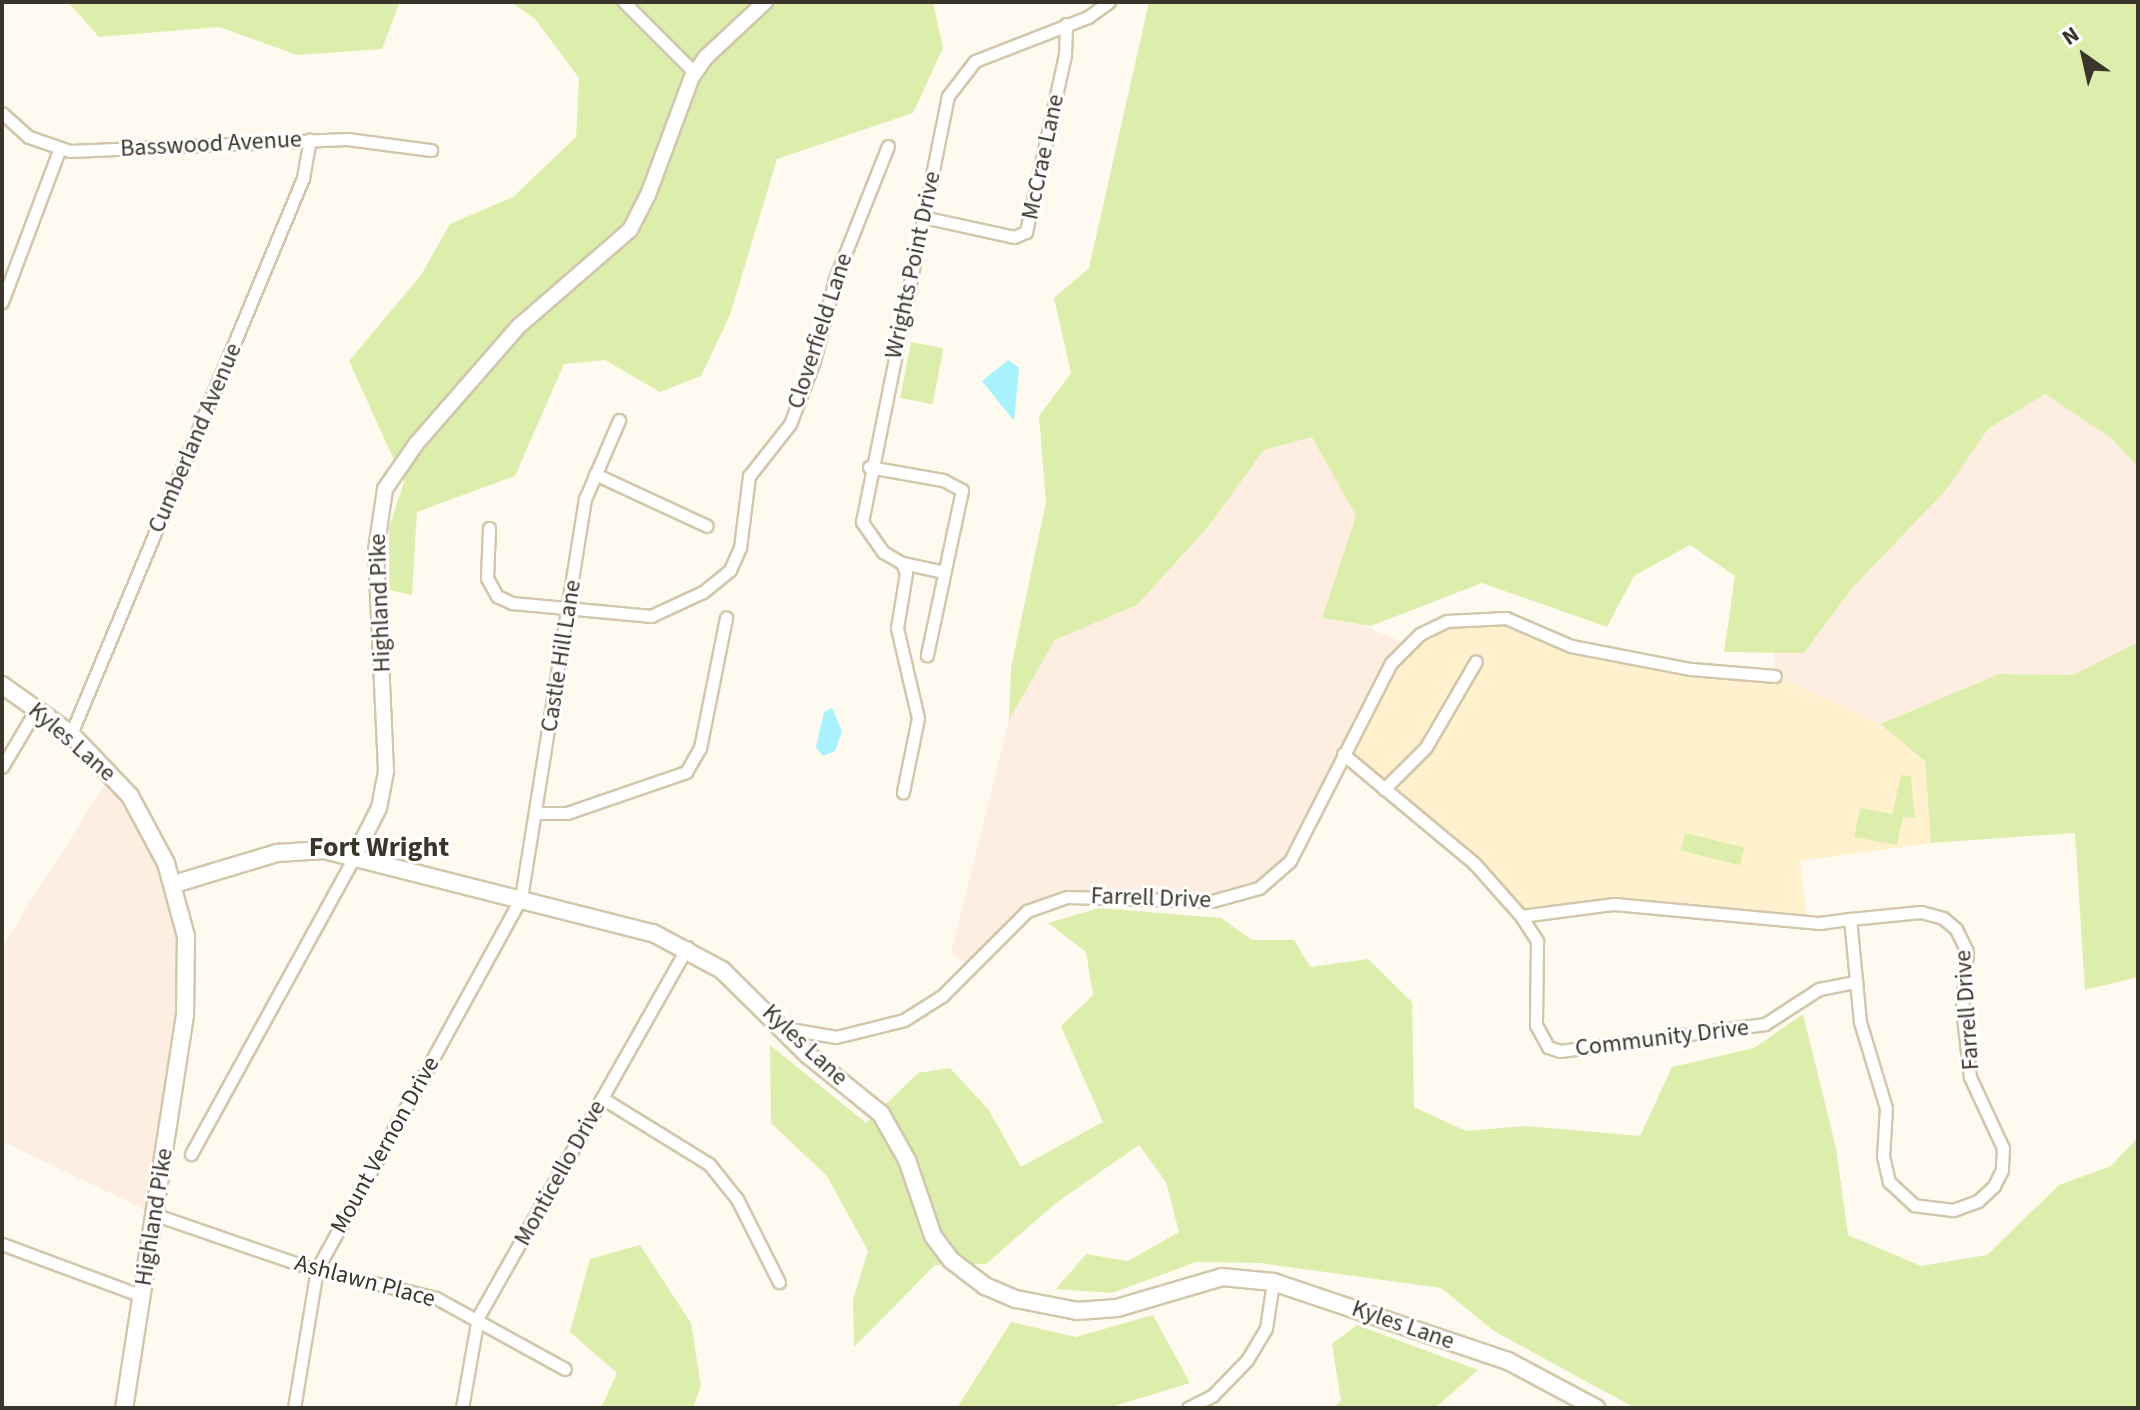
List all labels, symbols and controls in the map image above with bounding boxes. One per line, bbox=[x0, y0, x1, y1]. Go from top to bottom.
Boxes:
north arrow bbox=[2044, 16, 2124, 96]
text: N bbox=[2056, 19, 2086, 53]
street label: McCrae Lane bbox=[1016, 92, 1070, 222]
street label: Basswood Avenue bbox=[120, 125, 302, 163]
street label: Wrights Point Drive bbox=[879, 169, 947, 361]
street label: Cloverfield Lane bbox=[781, 250, 859, 412]
street label: Cumberland Avenue bbox=[142, 339, 248, 537]
street label: Highland Pike bbox=[363, 533, 397, 673]
street label: Castle Hill Lane bbox=[535, 578, 587, 734]
street label: Kyles Lane bbox=[22, 696, 122, 788]
district label: Fort Wright bbox=[309, 830, 449, 864]
street label: Farrell Drive bbox=[1090, 882, 1212, 914]
street label: Farrell Drive bbox=[1948, 949, 1986, 1071]
street label: Kyles Lane bbox=[756, 998, 854, 1092]
street label: Community Drive bbox=[1574, 1013, 1750, 1063]
street label: Mount Vernon Drive bbox=[324, 1051, 446, 1239]
street label: Monticello Drive bbox=[508, 1095, 612, 1251]
street label: Highland Pike bbox=[129, 1146, 179, 1288]
street label: Ashlawn Place bbox=[292, 1248, 438, 1314]
street label: Kyles Lane bbox=[1348, 1294, 1458, 1356]

